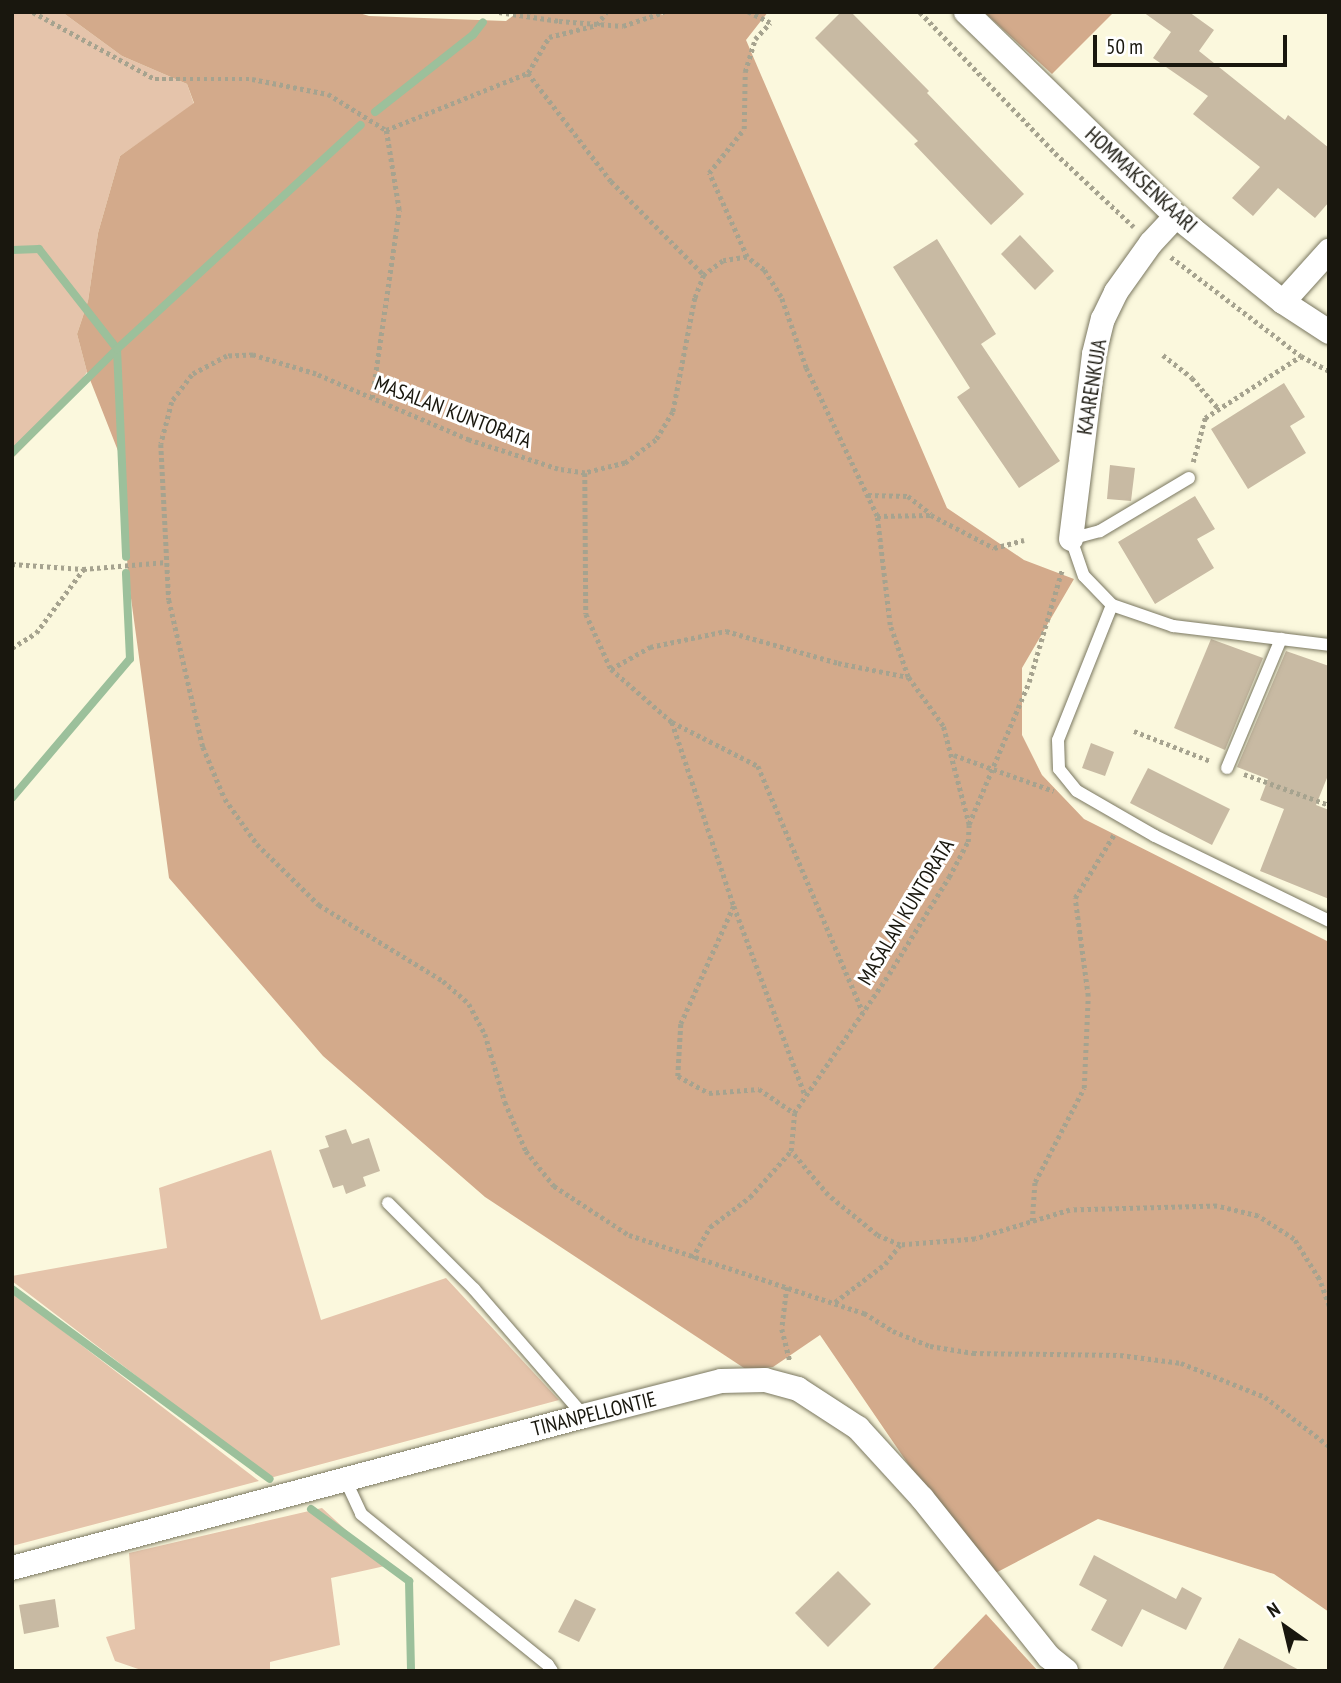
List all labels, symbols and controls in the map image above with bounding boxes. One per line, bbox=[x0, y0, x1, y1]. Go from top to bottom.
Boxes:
scale bar bbox=[1096, 21, 1290, 65]
text: 50 m bbox=[1106, 33, 1143, 60]
street label: HOMMAKSENKAARI bbox=[1080, 122, 1202, 238]
street label: KAARENKUJA bbox=[1072, 337, 1112, 437]
street label: MASALAN KUNTORATA bbox=[371, 370, 535, 454]
street label: MASALAN KUNTORATA bbox=[852, 834, 960, 990]
street label: TINANPELLONTIE bbox=[529, 1386, 659, 1442]
north arrow bbox=[1250, 1592, 1320, 1662]
text: N bbox=[1262, 1597, 1284, 1622]

